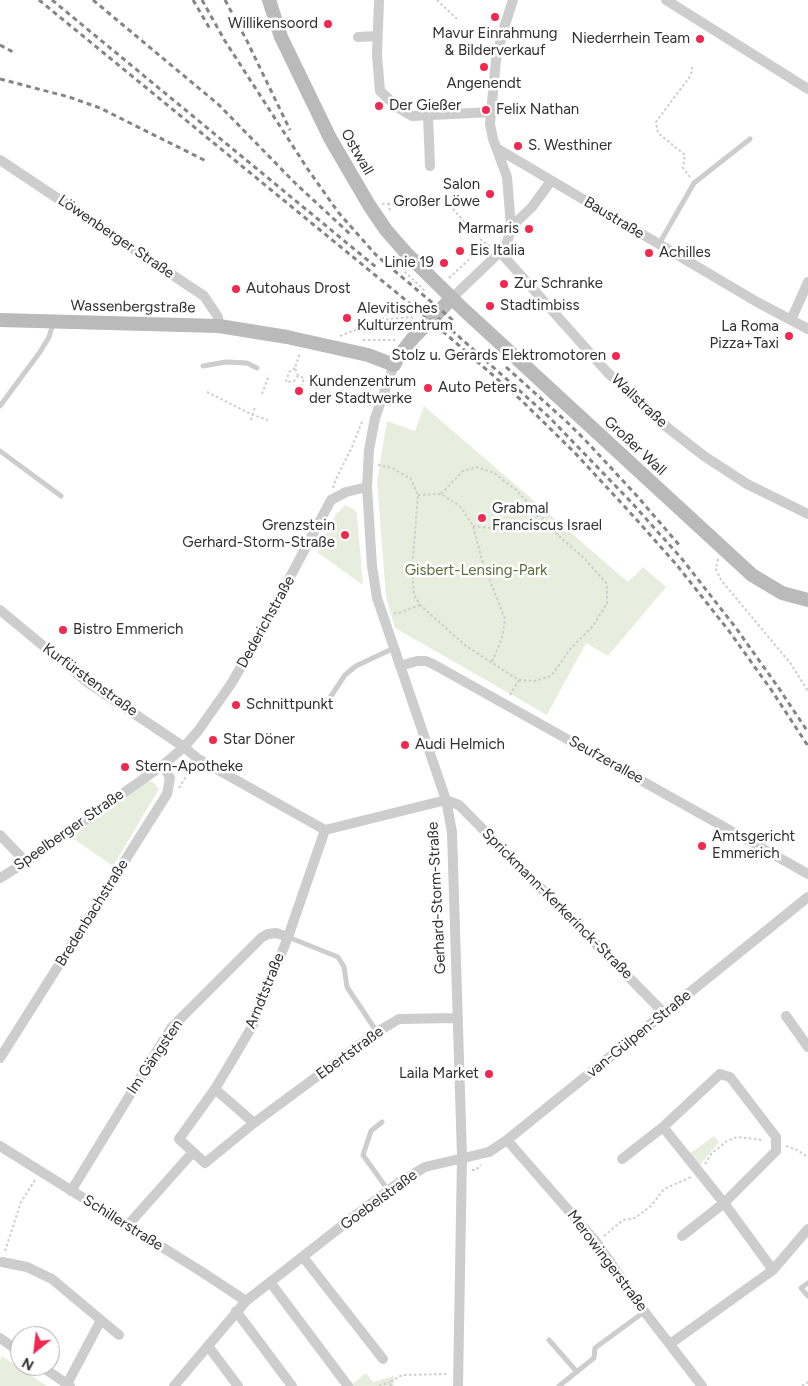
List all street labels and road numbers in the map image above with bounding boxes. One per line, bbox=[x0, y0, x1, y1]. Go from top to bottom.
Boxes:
street label: Ostwall bbox=[337, 126, 377, 178]
street label: Löwenberger Straße bbox=[54, 191, 178, 283]
street label: Baustraße bbox=[581, 193, 647, 243]
street label: Wassenbergstraße bbox=[70, 297, 196, 317]
street label: Wallstraße bbox=[607, 371, 671, 431]
street label: Großer Wall bbox=[600, 413, 670, 479]
street label: Dederichstraße bbox=[233, 573, 299, 671]
street label: Kurfürstenstraße bbox=[39, 640, 141, 720]
street label: Seufzerallee bbox=[566, 732, 646, 788]
street label: Speelberger Straße bbox=[11, 785, 127, 875]
street label: Gerhard-Storm-Straße bbox=[424, 821, 450, 975]
street label: Sprickmann-Kerkerinck-Straße bbox=[478, 825, 636, 983]
street label: Bredenbachstraße bbox=[52, 856, 132, 970]
street label: Arndtstraße bbox=[242, 951, 288, 1031]
street label: van-Gülpen-Straße bbox=[583, 986, 695, 1082]
street label: Im Gängsten bbox=[124, 1016, 186, 1098]
street label: Ebertstraße bbox=[313, 1023, 387, 1083]
street label: Goebelstraße bbox=[337, 1166, 421, 1234]
street label: Schillerstraße bbox=[80, 1191, 166, 1255]
street label: Merowingerstraße bbox=[563, 1207, 651, 1315]

